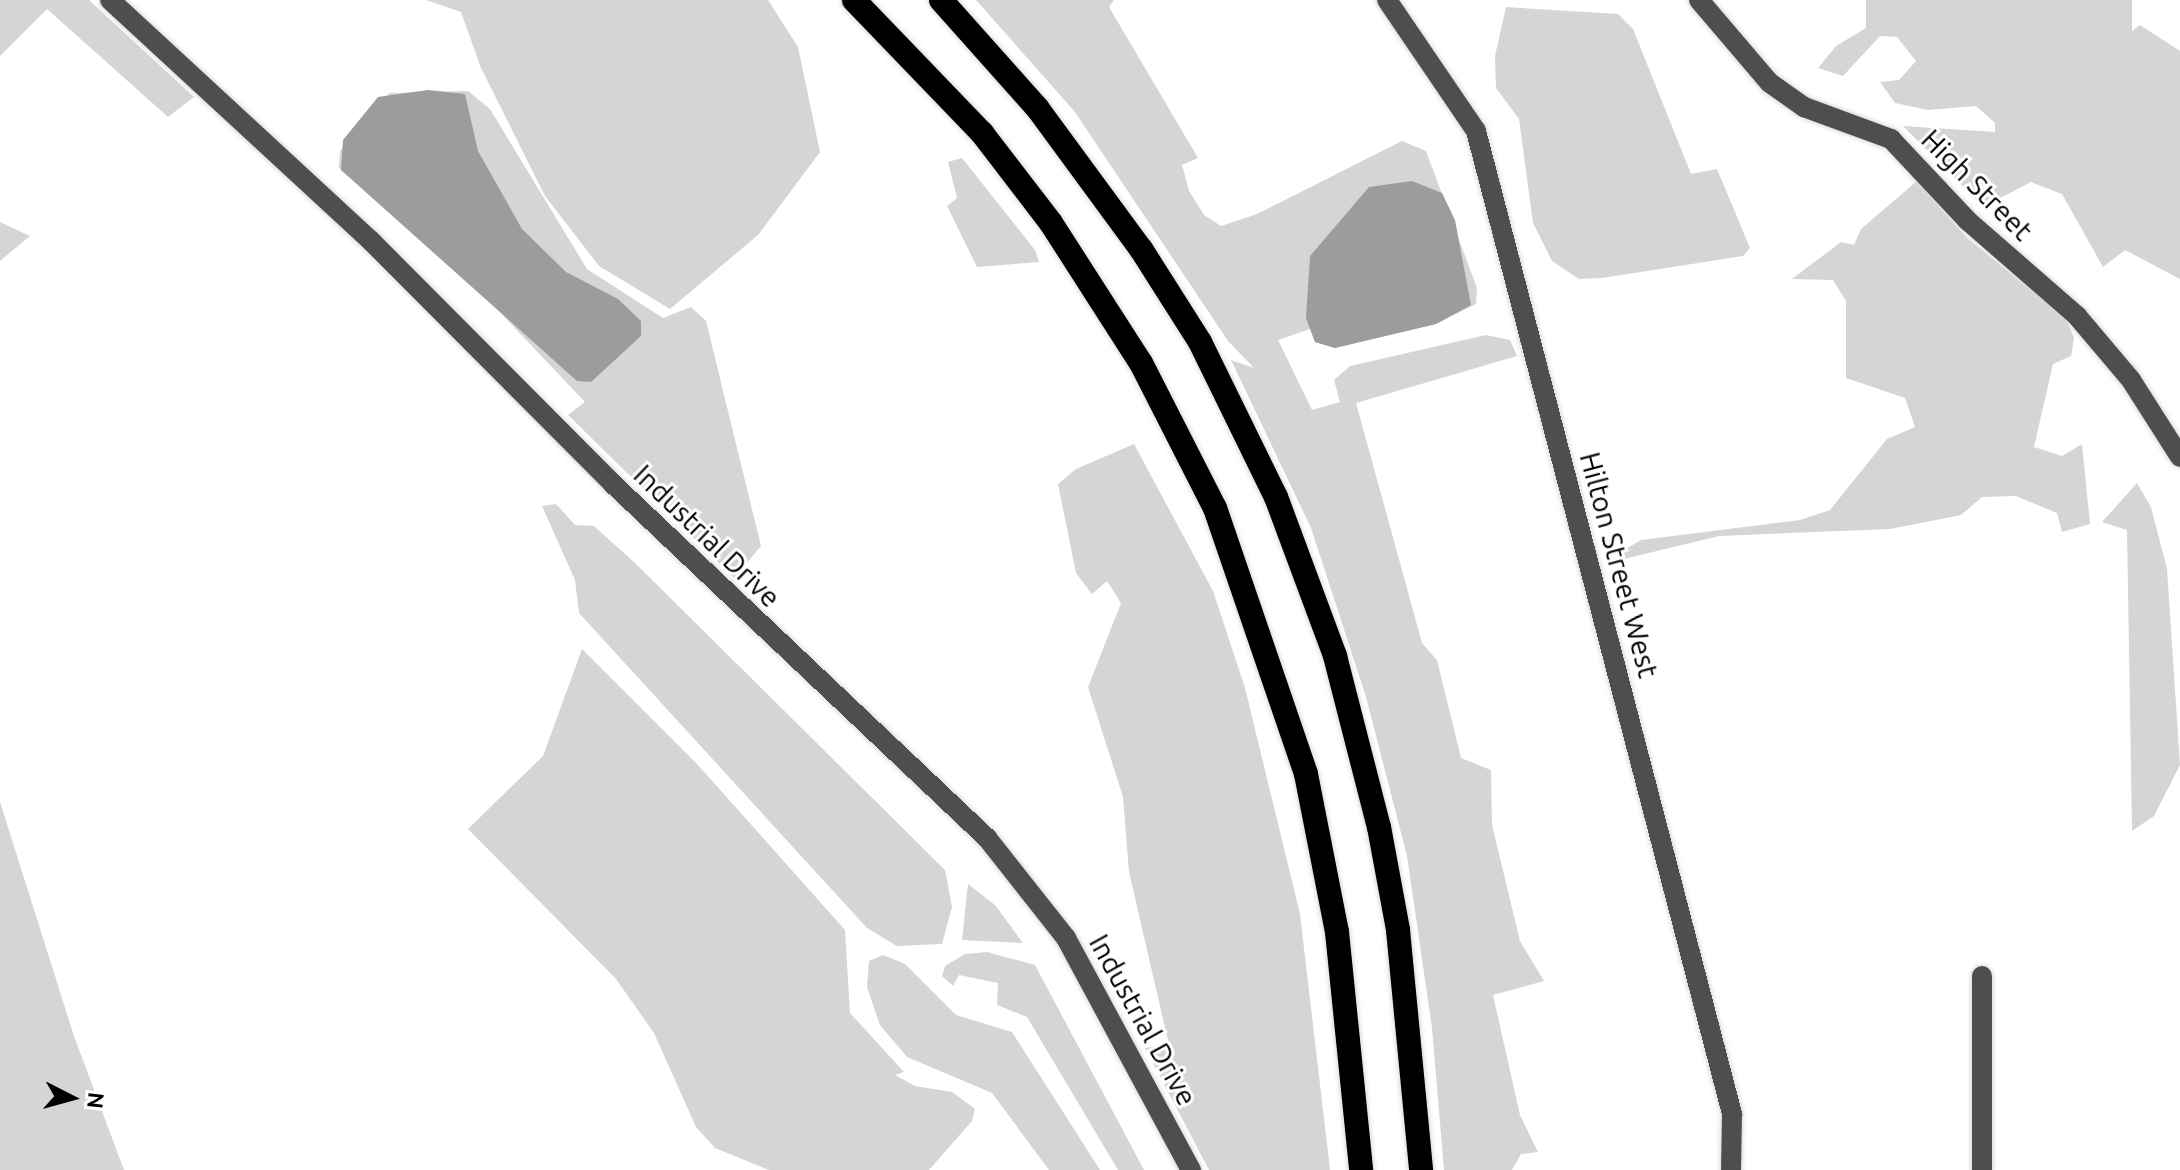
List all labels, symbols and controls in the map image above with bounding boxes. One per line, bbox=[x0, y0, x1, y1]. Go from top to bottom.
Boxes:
street label: High Street bbox=[1915, 123, 2039, 247]
street label: Hilton Street West bbox=[1573, 449, 1665, 681]
street label: Industrial Drive bbox=[627, 458, 787, 614]
street label: Industrial Drive bbox=[1082, 929, 1204, 1111]
north arrow bbox=[32, 1058, 112, 1138]
text: N bbox=[83, 1091, 110, 1110]

